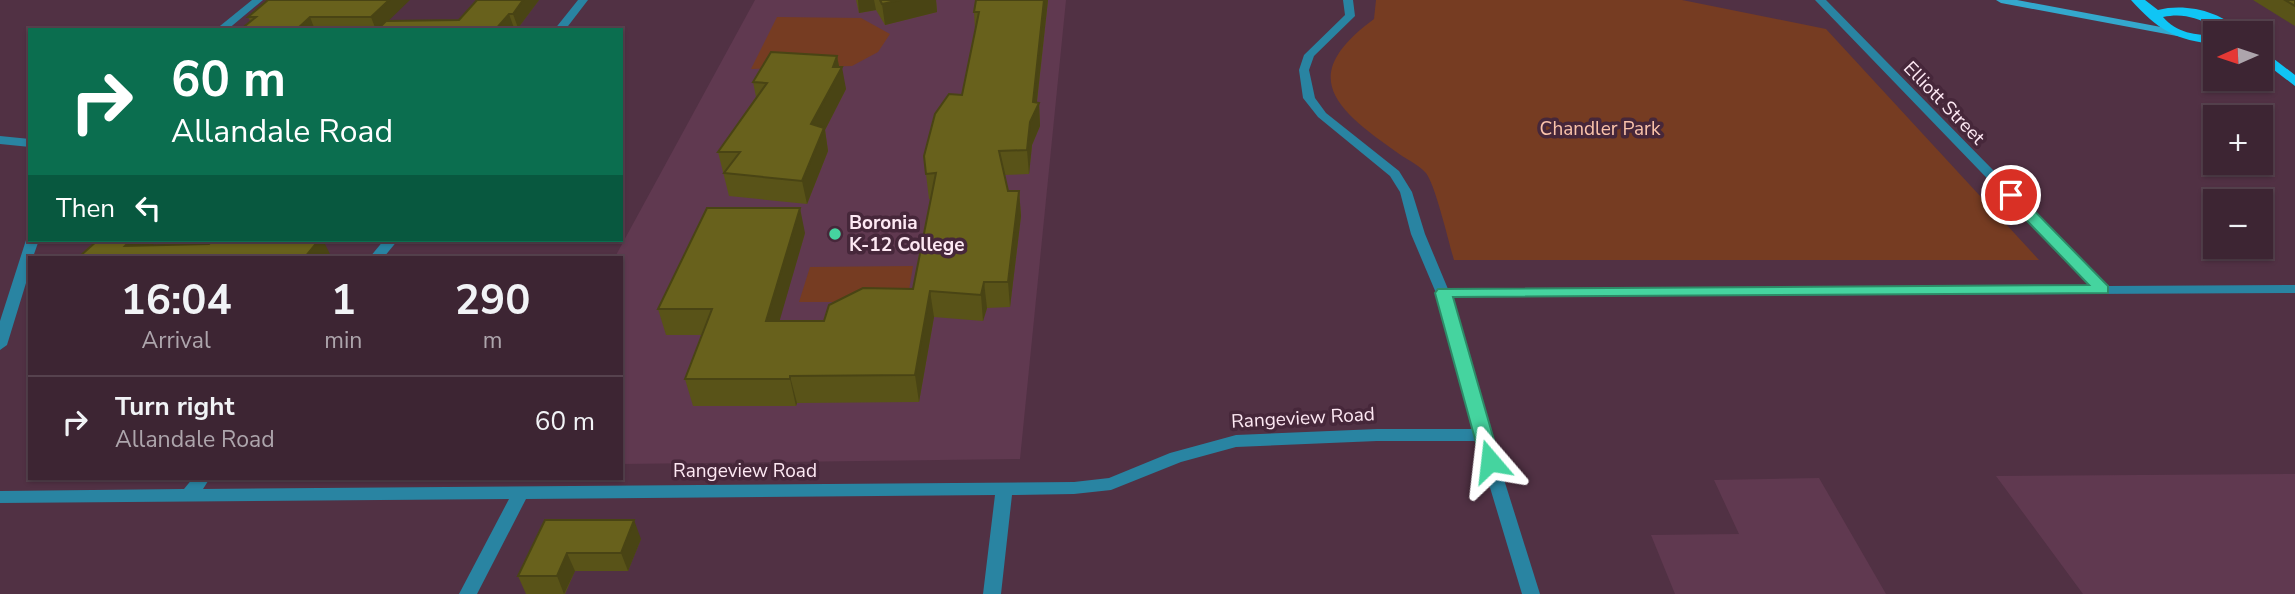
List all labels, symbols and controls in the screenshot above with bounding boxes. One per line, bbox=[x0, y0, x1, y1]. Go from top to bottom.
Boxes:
north arrow bbox=[2203, 21, 2273, 91]
map controls bbox=[2203, 21, 2273, 259]
text: 60 m bbox=[171, 46, 286, 113]
street label: Elliott Street bbox=[1897, 55, 1991, 151]
icon: right bbox=[56, 56, 147, 147]
button: + bbox=[2203, 105, 2273, 175]
text: Allandale Road bbox=[171, 110, 393, 153]
park label: Chandler Park bbox=[1540, 116, 1661, 142]
pin bbox=[1981, 165, 2041, 225]
icon: arrive bbox=[1992, 176, 2030, 214]
icon: left bbox=[129, 189, 167, 227]
button: − bbox=[2203, 189, 2273, 259]
text: Then bbox=[56, 191, 115, 226]
place label: Boronia K-12 College bbox=[849, 210, 964, 258]
marker: Boronia K-12 College bbox=[827, 226, 843, 242]
text: 16:04 bbox=[121, 272, 232, 329]
text: 1 bbox=[331, 272, 356, 329]
text: 290 bbox=[455, 272, 530, 329]
text: Arrival bbox=[142, 325, 211, 356]
text: min bbox=[324, 325, 362, 356]
text: m bbox=[483, 325, 503, 356]
text: Turn right bbox=[115, 389, 234, 424]
street label: Rangeview Road bbox=[1230, 401, 1376, 435]
icon: right bbox=[56, 403, 94, 441]
text: 60 m bbox=[535, 404, 595, 439]
text: Allandale Road bbox=[115, 424, 275, 455]
position arrow bbox=[1453, 424, 1527, 498]
street label: Rangeview Road bbox=[673, 458, 817, 484]

